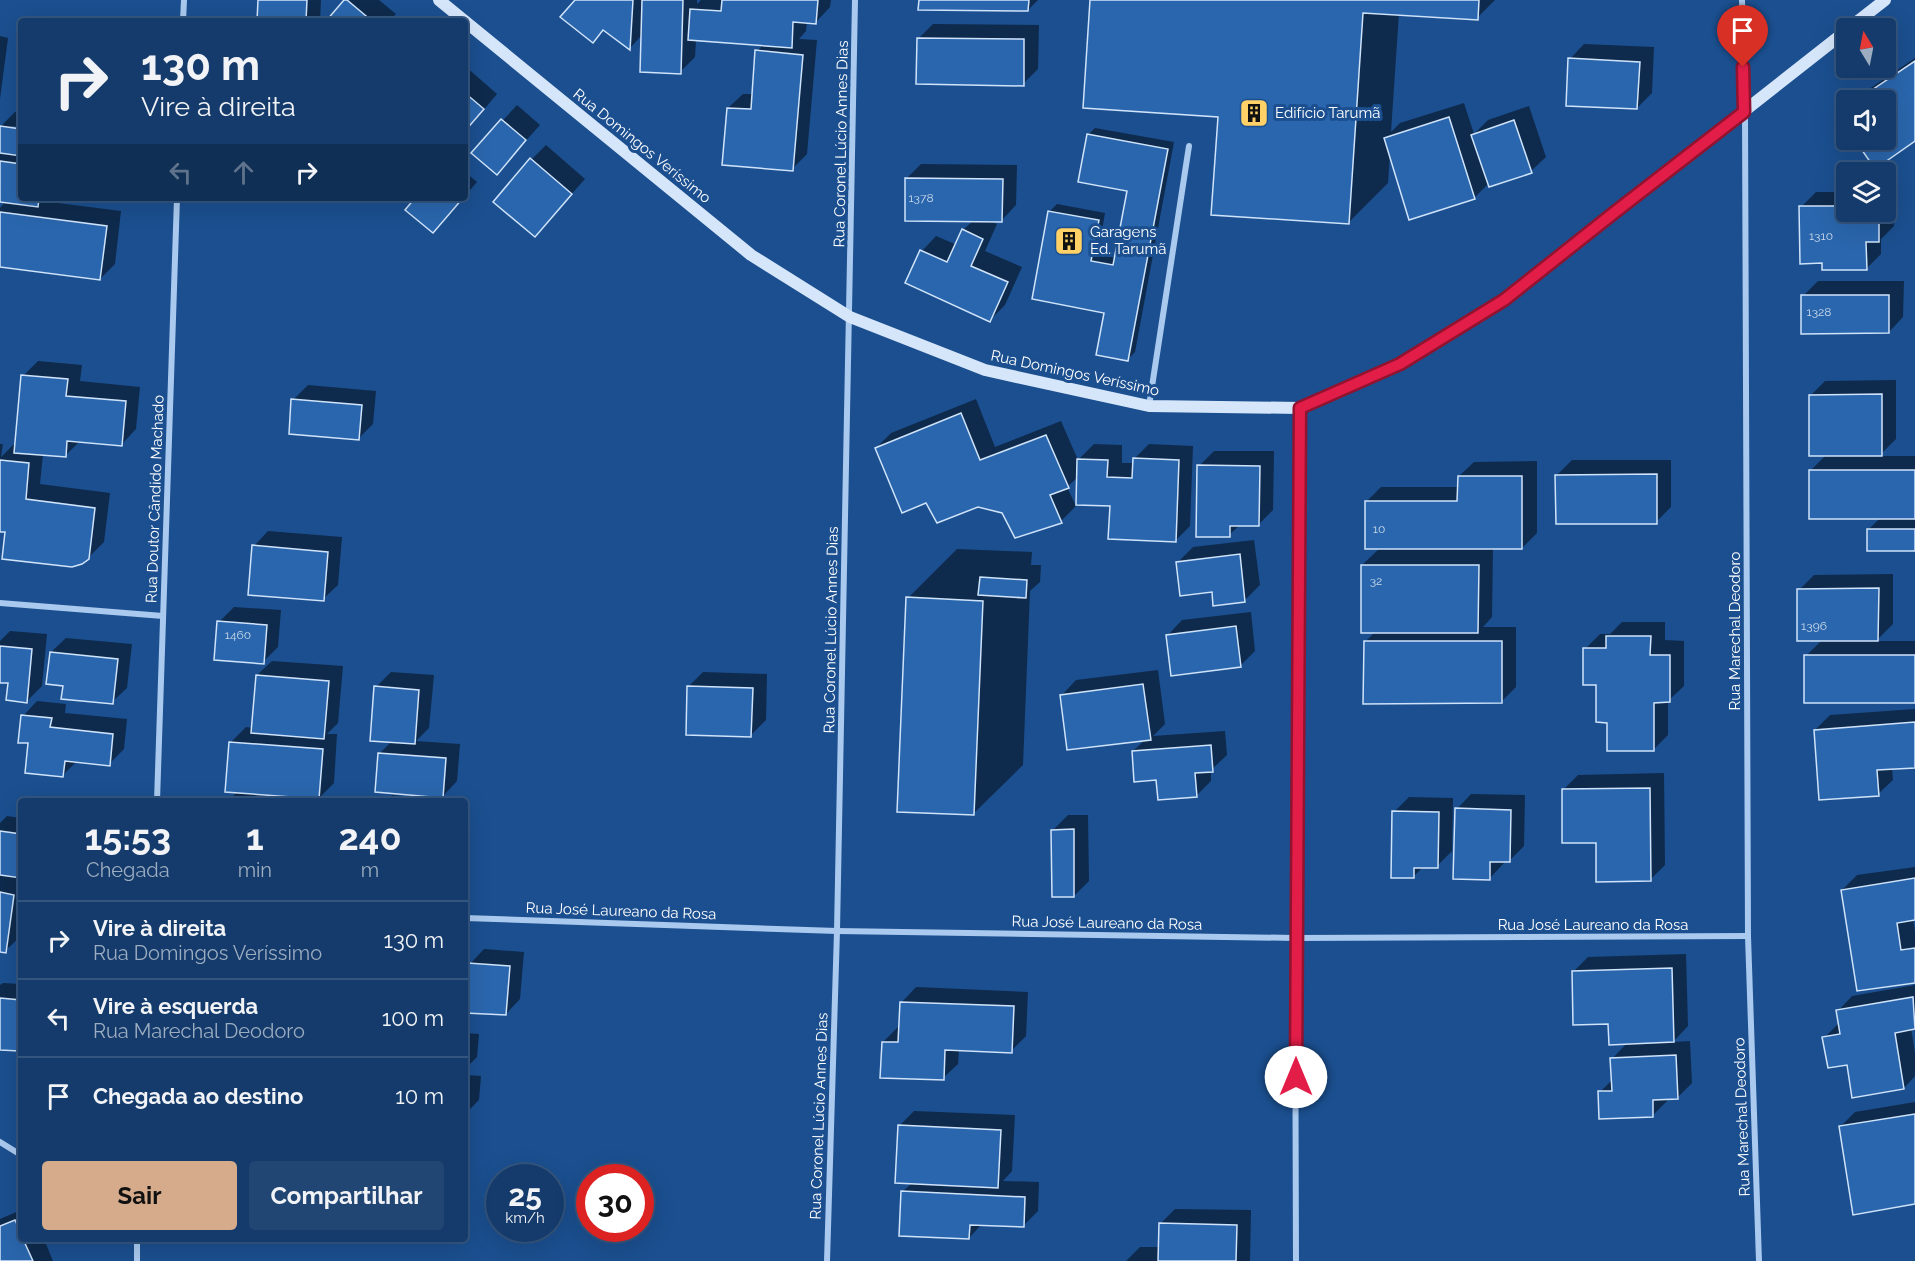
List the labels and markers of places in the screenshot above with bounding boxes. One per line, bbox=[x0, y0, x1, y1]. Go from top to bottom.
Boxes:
pin bbox=[1717, 5, 1768, 67]
building icon: Edifício Tarumã bbox=[1238, 97, 1270, 129]
place label: Edifício Tarumã bbox=[1275, 104, 1380, 122]
place label: Garagens Ed. Tarumã bbox=[1090, 223, 1166, 258]
building icon: Garagens Ed. Tarumã bbox=[1053, 225, 1085, 257]

